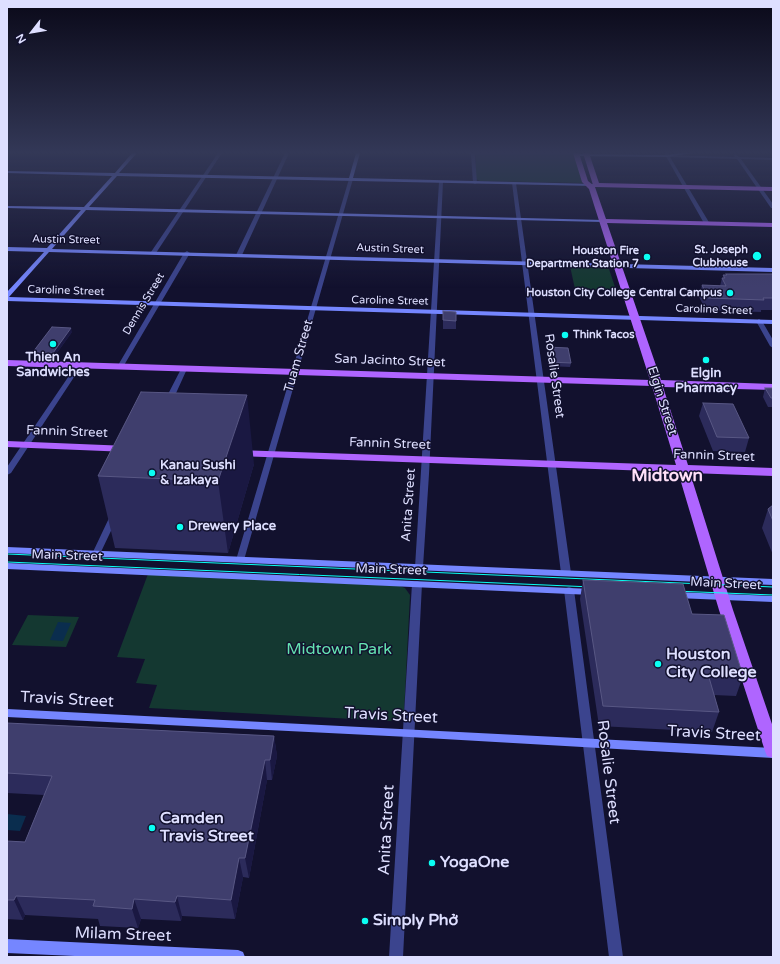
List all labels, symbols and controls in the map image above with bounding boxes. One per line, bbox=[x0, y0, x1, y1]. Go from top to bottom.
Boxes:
north arrow bbox=[12, 12, 52, 52]
text: N bbox=[13, 31, 29, 46]
street label: Austin Street bbox=[32, 233, 100, 247]
street label: Austin Street bbox=[356, 241, 424, 257]
place label: St. Joseph Clubhouse bbox=[692, 243, 748, 269]
place label: Houston Fire Department Station 7 bbox=[526, 244, 639, 270]
marker: St. Joseph Clubhouse bbox=[751, 250, 763, 262]
marker: Houston Fire Department Station 7 bbox=[642, 252, 652, 262]
street label: Dennis Street bbox=[120, 271, 168, 337]
street label: Caroline Street bbox=[27, 283, 105, 299]
place label: Houston City College Central Campus bbox=[526, 286, 722, 300]
marker: Houston City College Central Campus bbox=[725, 288, 735, 298]
street label: Caroline Street bbox=[351, 294, 429, 308]
street label: Caroline Street bbox=[675, 302, 753, 318]
street label: Tuam Street bbox=[281, 318, 317, 394]
place label: Think Tacos bbox=[573, 328, 634, 342]
marker: Think Tacos bbox=[560, 330, 570, 340]
street label: Rosalie Street bbox=[540, 333, 568, 419]
marker: Thien An Sandwiches bbox=[48, 339, 58, 349]
place label: Thien An Sandwiches bbox=[16, 350, 90, 381]
street label: San Jacinto Street bbox=[334, 351, 446, 371]
marker: Elgin Pharmacy bbox=[701, 355, 711, 365]
street label: Elgin Street bbox=[644, 365, 680, 437]
place label: Elgin Pharmacy bbox=[675, 366, 737, 397]
street label: Fannin Street bbox=[26, 423, 108, 441]
street label: Fannin Street bbox=[349, 435, 431, 453]
street label: Fannin Street bbox=[673, 447, 755, 465]
place label: Kanau Sushi & Izakaya bbox=[160, 458, 236, 489]
district label: Midtown bbox=[631, 467, 703, 487]
marker: Kanau Sushi & Izakaya bbox=[147, 468, 157, 478]
street label: Anita Street bbox=[399, 468, 419, 542]
place label: Drewery Place bbox=[188, 519, 276, 535]
marker: Drewery Place bbox=[175, 522, 185, 532]
street label: Main Street bbox=[31, 547, 103, 565]
street label: Main Street bbox=[355, 561, 427, 579]
street label: Main Street bbox=[690, 574, 762, 594]
park label: Midtown Park bbox=[286, 640, 392, 660]
place label: Houston City College bbox=[666, 645, 757, 683]
marker: Houston City College bbox=[653, 659, 663, 669]
street label: Travis Street bbox=[20, 688, 114, 712]
street label: Travis Street bbox=[344, 704, 438, 728]
street label: Rosalie Street bbox=[592, 719, 624, 825]
street label: Travis Street bbox=[667, 722, 761, 746]
street label: Anita Street bbox=[375, 784, 399, 876]
place label: Camden Travis Street bbox=[160, 809, 254, 847]
marker: Camden Travis Street bbox=[147, 823, 157, 833]
place label: YogaOne bbox=[440, 853, 509, 873]
marker: YogaOne bbox=[427, 858, 437, 868]
place label: Simply Phở bbox=[373, 911, 458, 931]
marker: Simply Phở bbox=[360, 916, 370, 926]
street label: Milam Street bbox=[74, 924, 172, 946]

